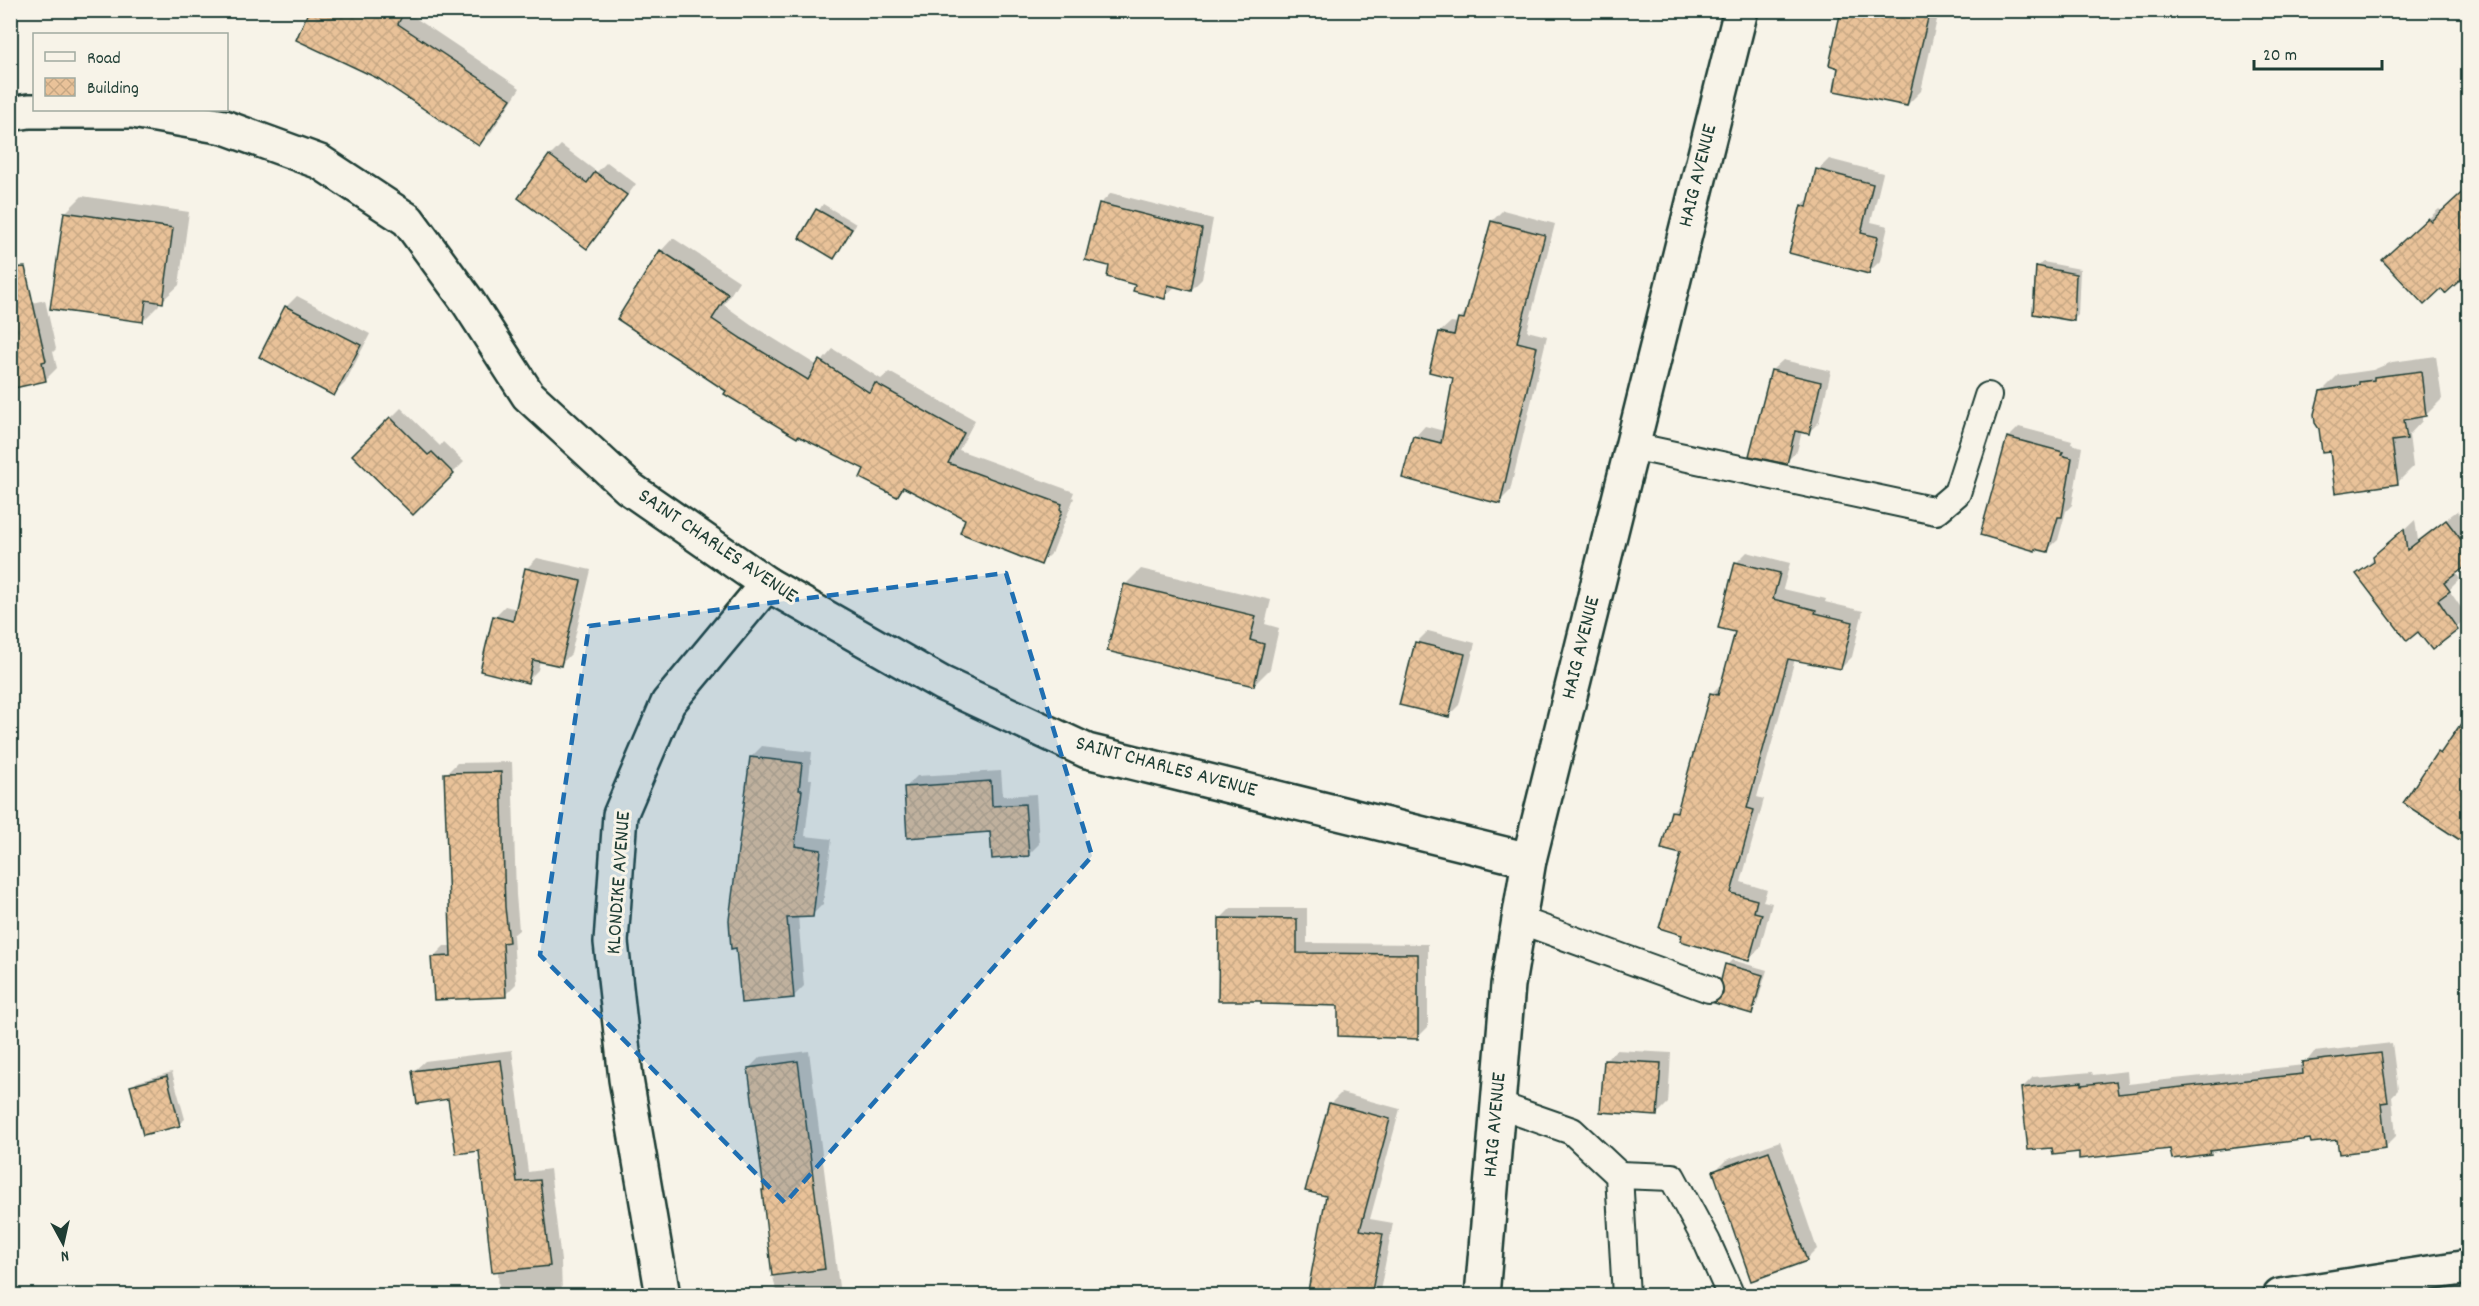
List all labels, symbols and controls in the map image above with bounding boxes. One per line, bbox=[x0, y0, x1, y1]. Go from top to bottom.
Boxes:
legend bbox=[33, 33, 228, 111]
scale bar bbox=[2254, 33, 2382, 71]
text: 20 m bbox=[2263, 44, 2297, 69]
text: Road bbox=[87, 47, 121, 72]
text: Building bbox=[87, 77, 139, 102]
street label: HAIG AVENUE bbox=[1672, 121, 1726, 231]
street label: SAINT CHARLES AVENUE bbox=[631, 482, 803, 612]
street label: HAIG AVENUE bbox=[1555, 593, 1609, 703]
street label: SAINT CHARLES AVENUE bbox=[1072, 729, 1261, 807]
street label: KLONDIKE AVENUE bbox=[600, 810, 640, 955]
street label: HAIG AVENUE bbox=[1476, 1071, 1516, 1179]
north arrow bbox=[33, 1213, 93, 1273]
text: N bbox=[59, 1243, 70, 1267]

